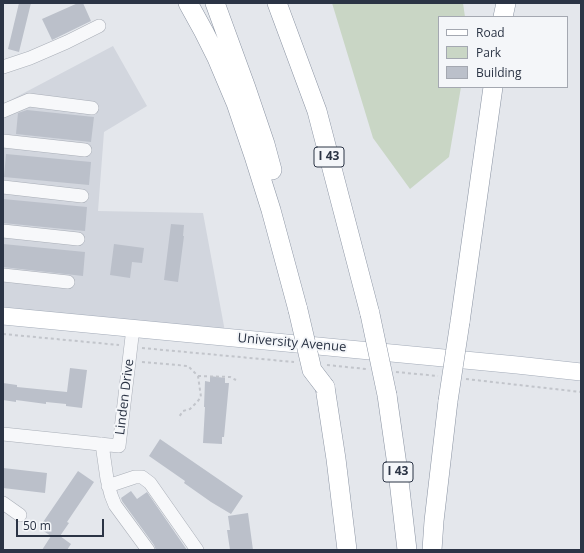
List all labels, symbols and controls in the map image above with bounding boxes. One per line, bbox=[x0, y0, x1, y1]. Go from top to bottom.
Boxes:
legend bbox=[438, 16, 568, 88]
text: Road bbox=[476, 24, 505, 41]
text: Park bbox=[476, 44, 501, 61]
text: Building bbox=[476, 64, 521, 81]
road number: I 43 bbox=[314, 147, 344, 167]
street label: University Avenue bbox=[237, 330, 347, 356]
street label: Linden Drive bbox=[113, 358, 137, 436]
road number: I 43 bbox=[383, 462, 413, 482]
scale bar bbox=[18, 511, 106, 537]
text: 50 m bbox=[23, 517, 51, 534]

